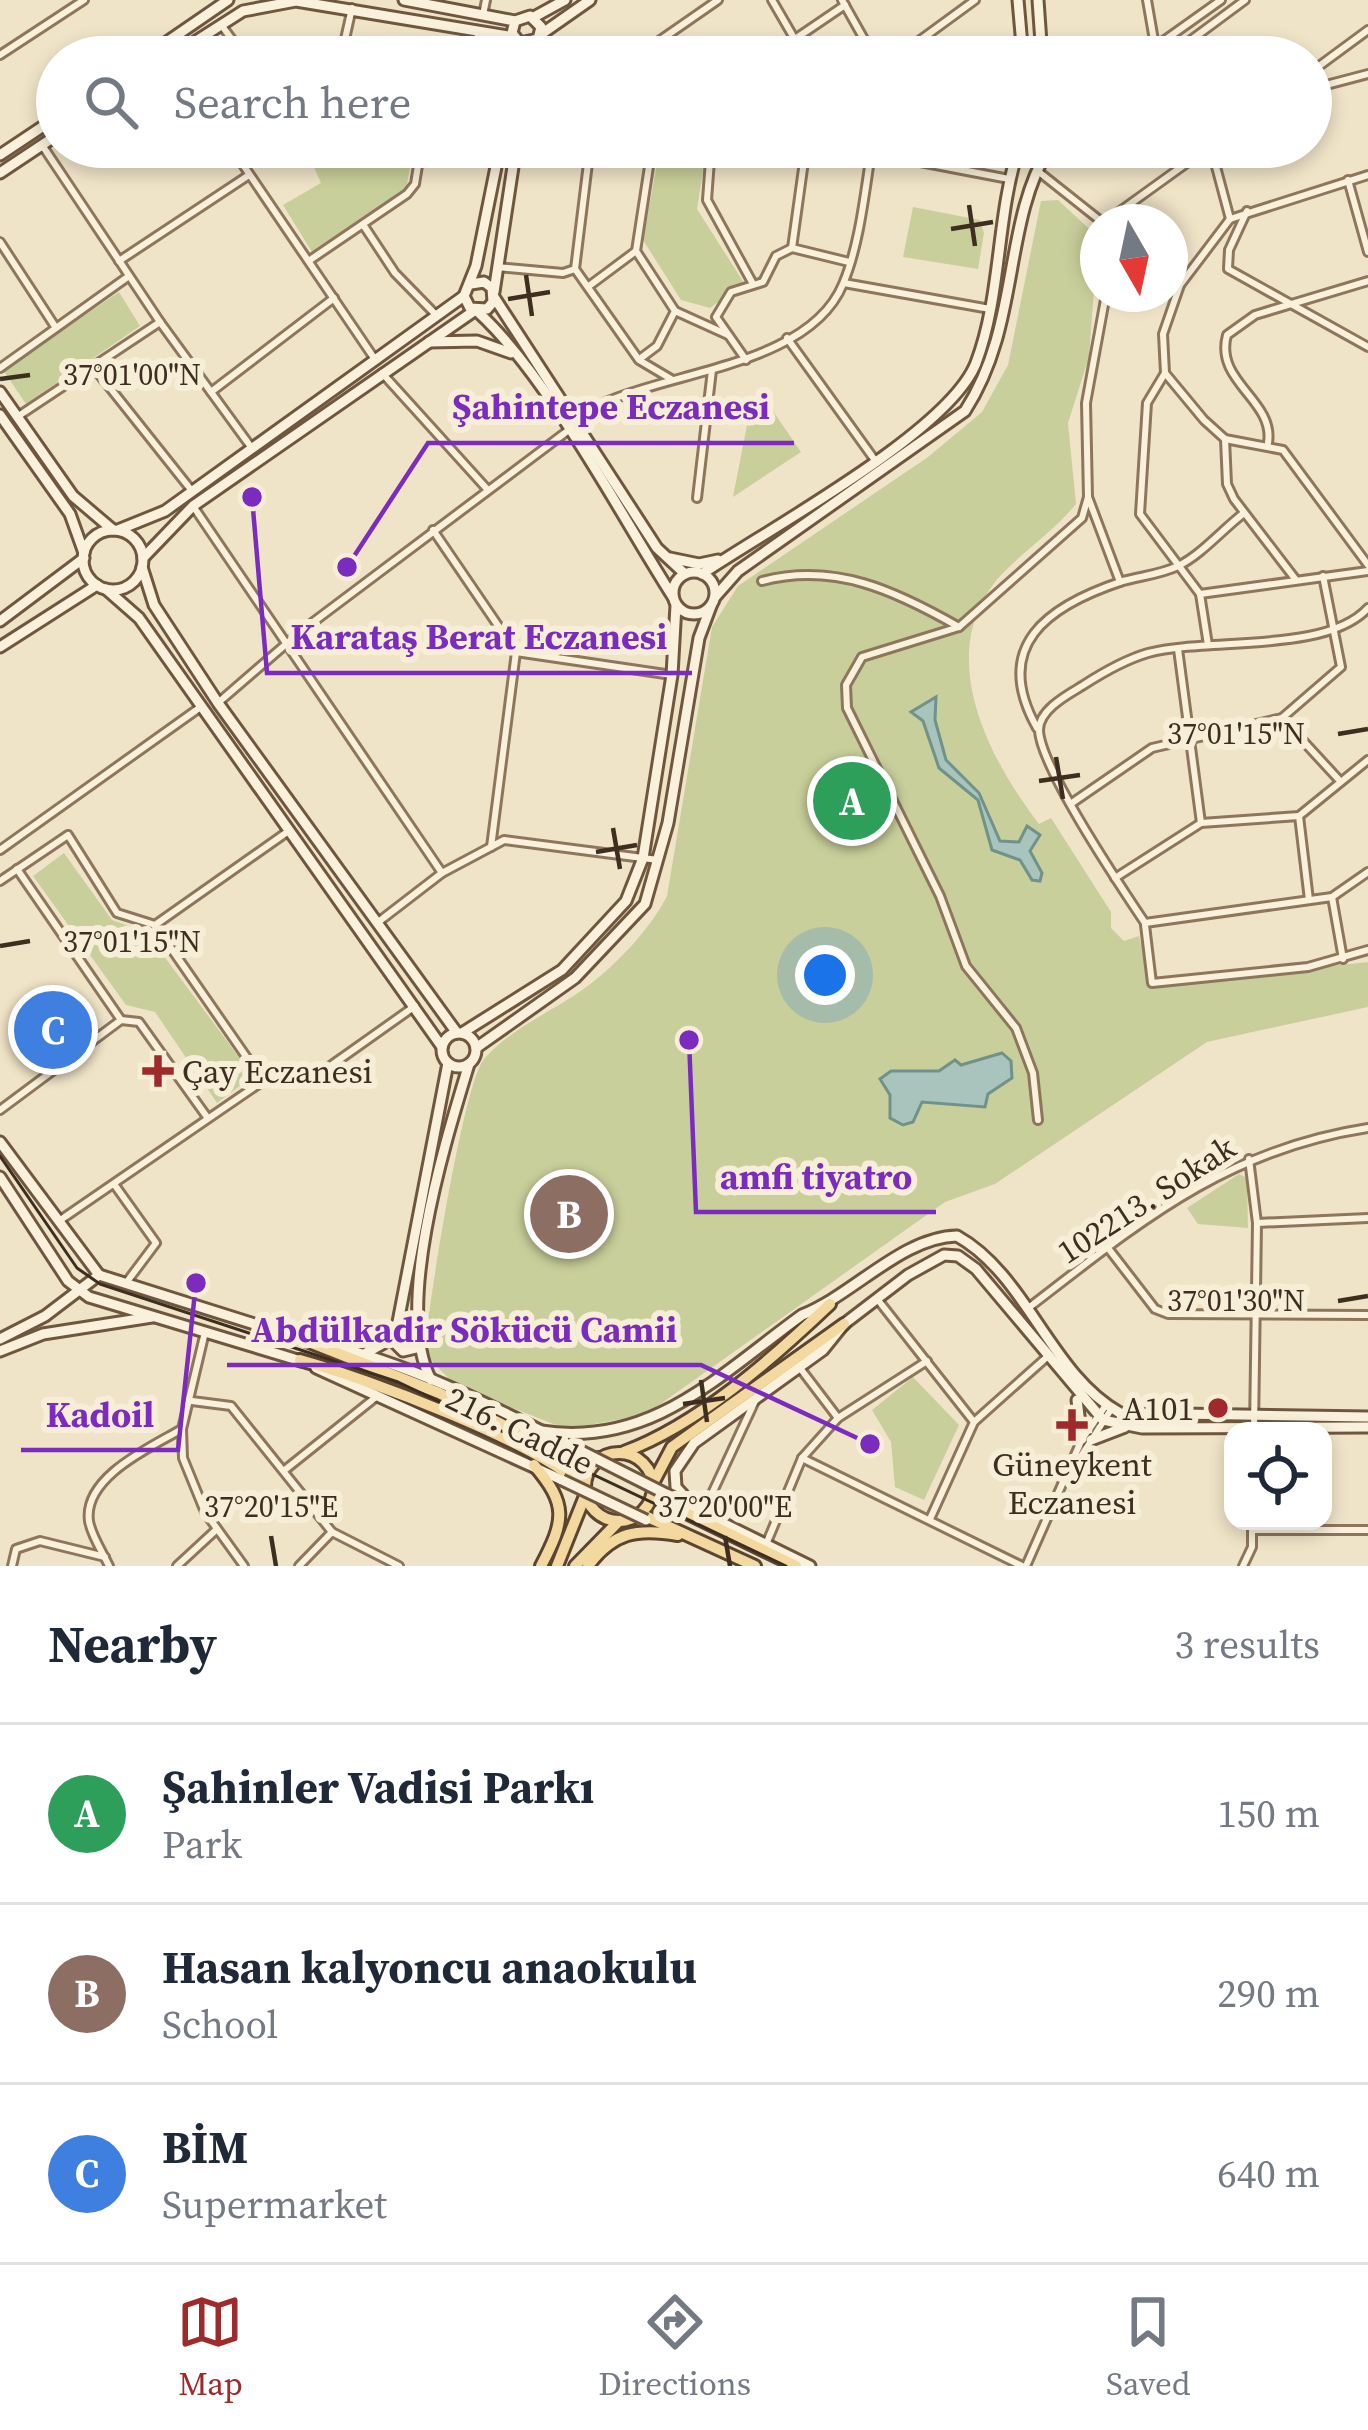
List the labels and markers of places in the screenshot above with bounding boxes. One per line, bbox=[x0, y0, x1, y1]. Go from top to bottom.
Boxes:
callout: Şahintepe Eczanesi bbox=[428, 371, 794, 443]
callout: Karataş Berat Eczanesi bbox=[267, 601, 692, 673]
pin: A bbox=[813, 756, 891, 846]
pin: C bbox=[14, 985, 92, 1075]
place label: Çay Eczanesi bbox=[182, 1049, 373, 1094]
marker: Çay Eczanesi bbox=[145, 1058, 171, 1084]
callout: amfi tiyatro bbox=[696, 1140, 936, 1212]
pin: B bbox=[530, 1169, 608, 1259]
callout: Abdülkadir Sökücü Camii bbox=[227, 1293, 701, 1365]
callout: Kadoil bbox=[21, 1378, 178, 1450]
place label: A101 bbox=[1123, 1386, 1194, 1431]
marker: A101 bbox=[1205, 1395, 1231, 1421]
marker: Güneykent Eczanesi bbox=[1059, 1412, 1085, 1438]
place label: Güneykent Eczanesi bbox=[992, 1442, 1152, 1525]

